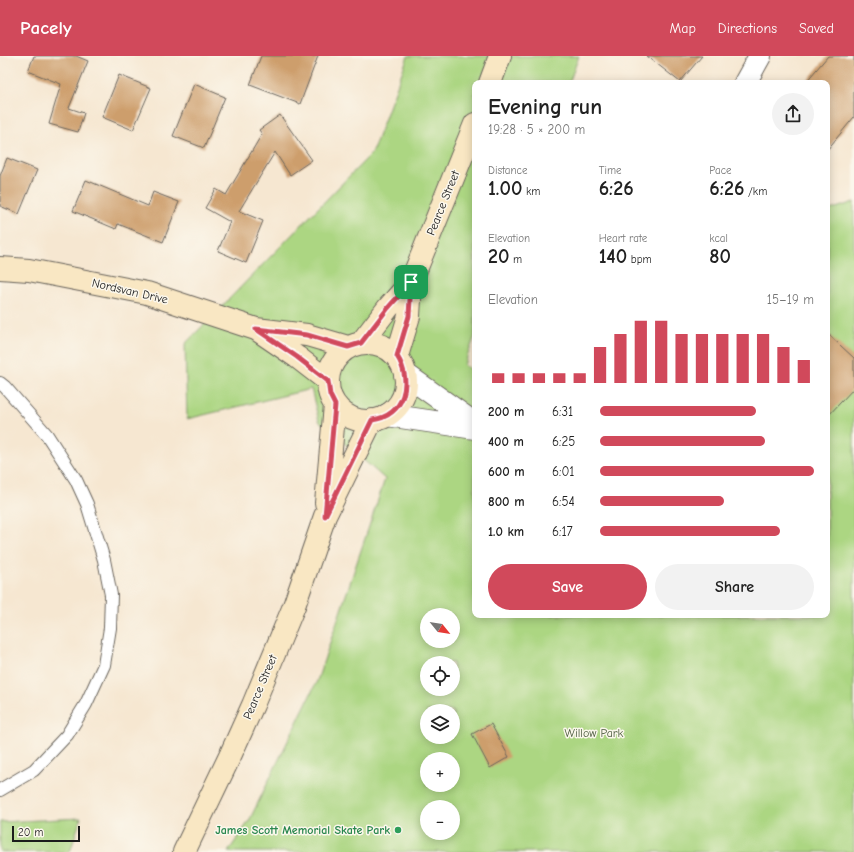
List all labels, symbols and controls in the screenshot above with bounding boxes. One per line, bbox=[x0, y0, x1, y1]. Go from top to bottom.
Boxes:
text: Pacely bbox=[20, 17, 72, 39]
text: Map bbox=[669, 20, 696, 37]
text: Directions bbox=[718, 20, 777, 37]
text: Saved bbox=[799, 20, 834, 37]
button: share bbox=[772, 93, 814, 135]
text: Evening run bbox=[488, 94, 602, 120]
text: 19:28 · 5 × 200 m bbox=[488, 122, 585, 137]
text: Distance bbox=[488, 164, 527, 177]
text: Time bbox=[599, 164, 622, 177]
text: Pace bbox=[709, 164, 732, 177]
street label: Pearce Street bbox=[424, 168, 463, 237]
text: 1.00 bbox=[488, 177, 522, 200]
text: 6:26 bbox=[599, 177, 634, 200]
text: 6:26 bbox=[709, 177, 744, 200]
text: km bbox=[522, 185, 540, 198]
text: /km bbox=[744, 185, 767, 198]
text: Elevation bbox=[488, 232, 530, 245]
text: Heart rate bbox=[599, 232, 647, 245]
text: kcal bbox=[709, 232, 728, 245]
text: 20 bbox=[488, 245, 509, 268]
text: 140 bbox=[599, 245, 627, 268]
text: 80 bbox=[709, 245, 731, 268]
text: m bbox=[509, 253, 522, 266]
text: bpm bbox=[627, 253, 652, 266]
pin bbox=[394, 265, 428, 299]
icon: arrive bbox=[400, 271, 422, 293]
street label: Nordsvan Drive bbox=[91, 275, 169, 307]
text: Elevation bbox=[488, 292, 538, 307]
text: 15–19 m bbox=[767, 292, 814, 307]
text: 200 m bbox=[488, 404, 524, 419]
text: 6:31 bbox=[552, 404, 573, 419]
text: 400 m bbox=[488, 434, 524, 449]
text: 6:25 bbox=[552, 434, 575, 449]
text: 600 m bbox=[488, 464, 525, 479]
text: 6:01 bbox=[552, 464, 574, 479]
text: 800 m bbox=[488, 494, 525, 509]
text: 6:54 bbox=[552, 494, 575, 509]
text: 1.0 km bbox=[488, 524, 524, 539]
text: 6:17 bbox=[552, 524, 573, 539]
button: Save bbox=[488, 564, 647, 610]
button: Share bbox=[655, 564, 814, 610]
north arrow bbox=[420, 608, 460, 648]
map controls bbox=[420, 608, 460, 840]
street label: Pearce Street bbox=[240, 652, 280, 721]
button: locate bbox=[420, 656, 460, 696]
button: layers bbox=[420, 704, 460, 744]
park label: Willow Park bbox=[565, 726, 624, 740]
button: + bbox=[420, 752, 460, 792]
button: − bbox=[420, 800, 460, 840]
place label: James Scott Memorial Skate Park bbox=[215, 823, 390, 837]
scale bar bbox=[12, 824, 80, 843]
marker: James Scott Memorial Skate Park bbox=[393, 825, 403, 835]
text: 20 m bbox=[18, 826, 43, 839]

